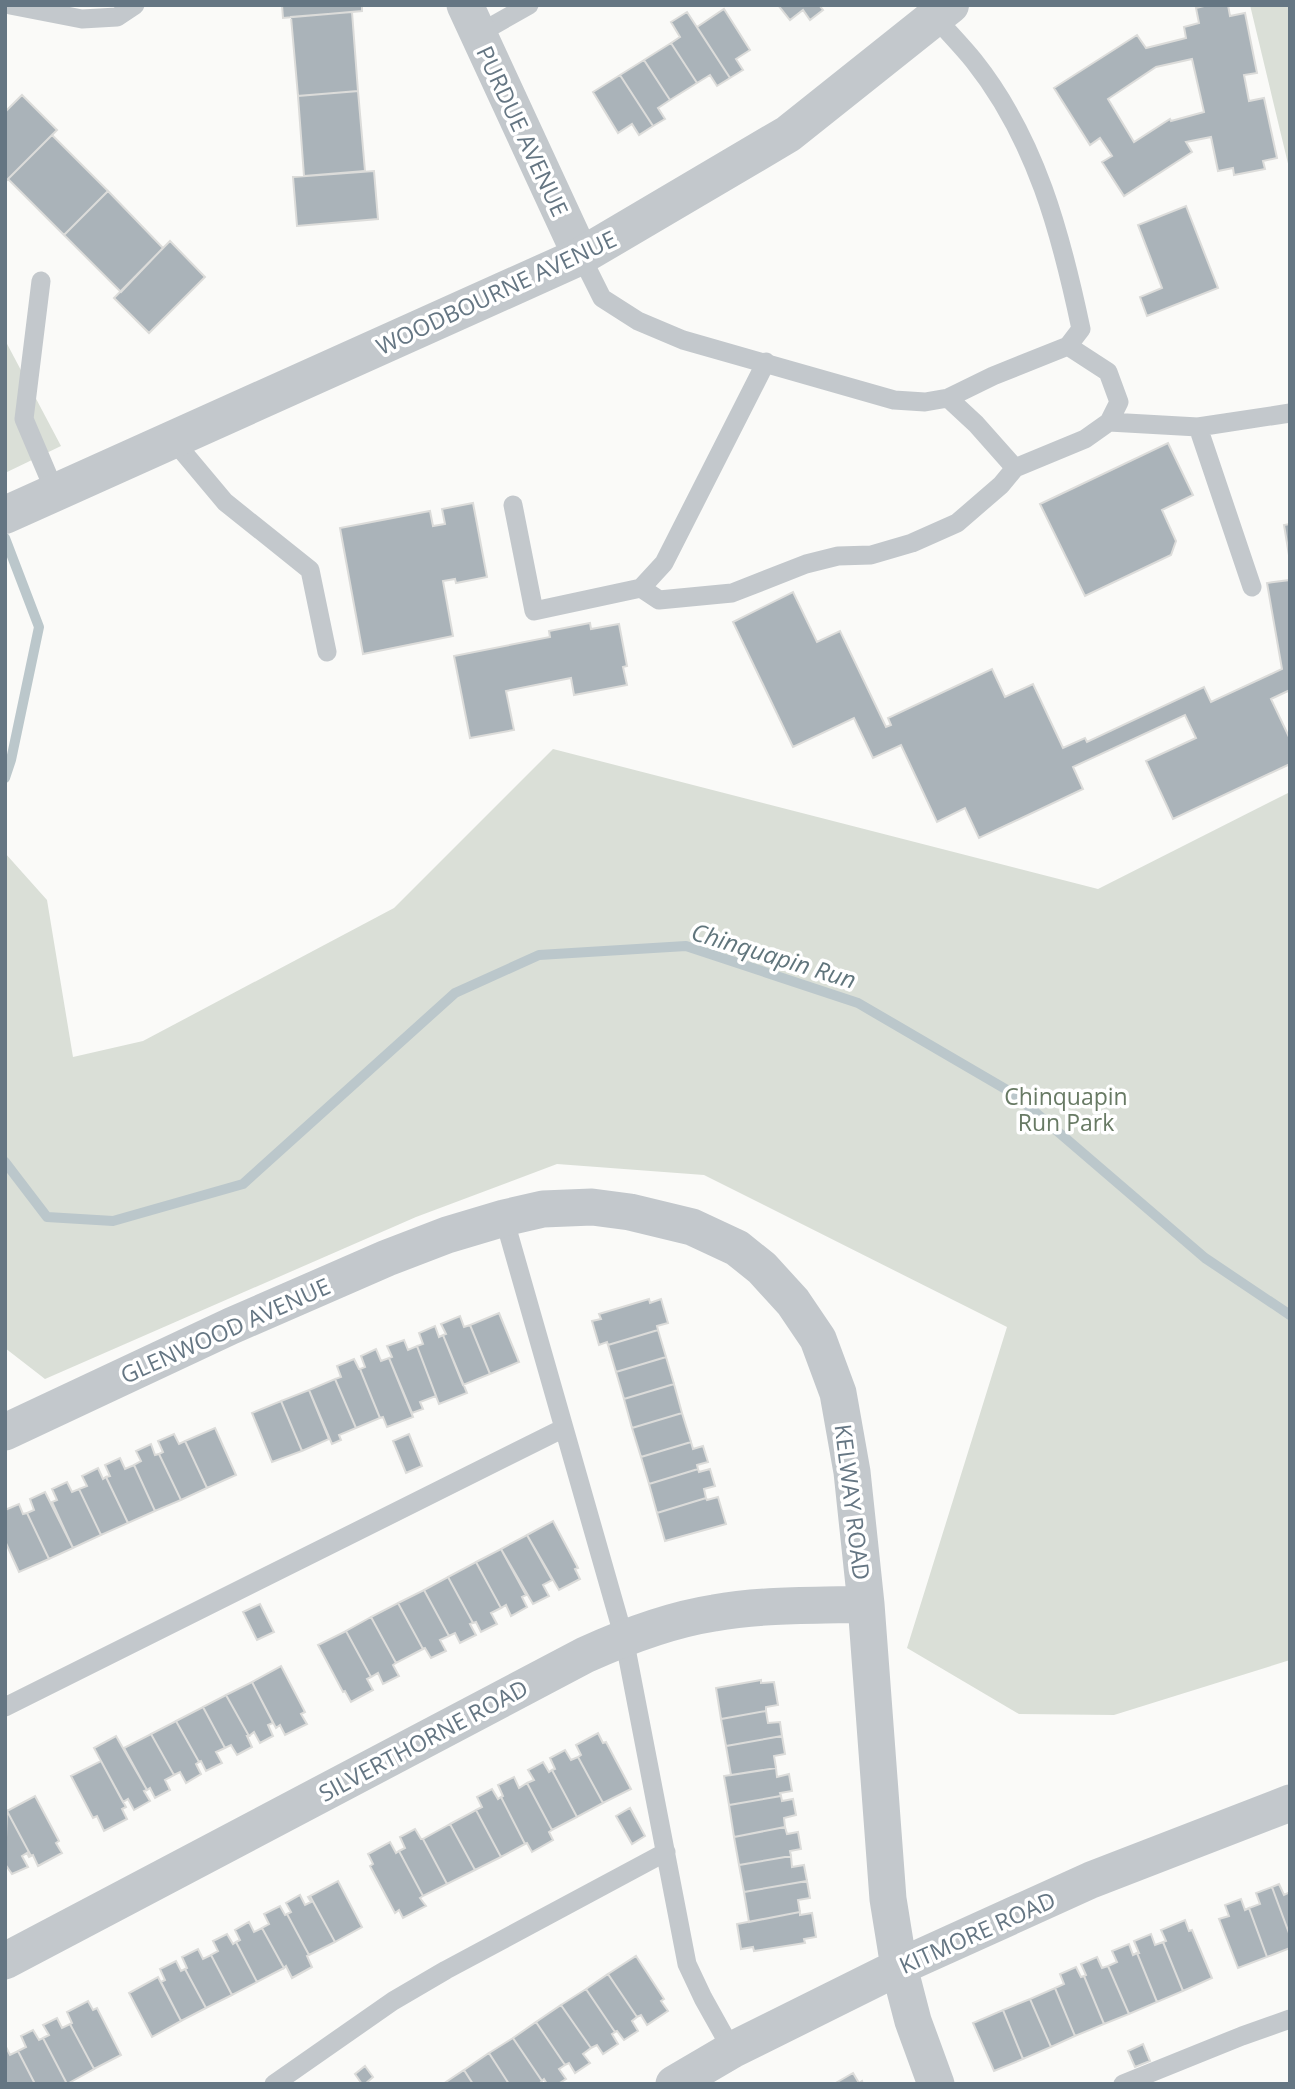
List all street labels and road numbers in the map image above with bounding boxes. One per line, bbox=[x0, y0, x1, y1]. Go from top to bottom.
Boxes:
street label: PURDUE AVENUE bbox=[469, 40, 577, 222]
street label: WOODBOURNE AVENUE bbox=[371, 222, 621, 362]
street label: GLENWOOD AVENUE bbox=[115, 1269, 335, 1391]
street label: KELWAY ROAD bbox=[828, 1422, 878, 1582]
street label: SILVERTHORNE ROAD bbox=[313, 1671, 533, 1809]
street label: KITMORE ROAD bbox=[894, 1883, 1060, 1981]

